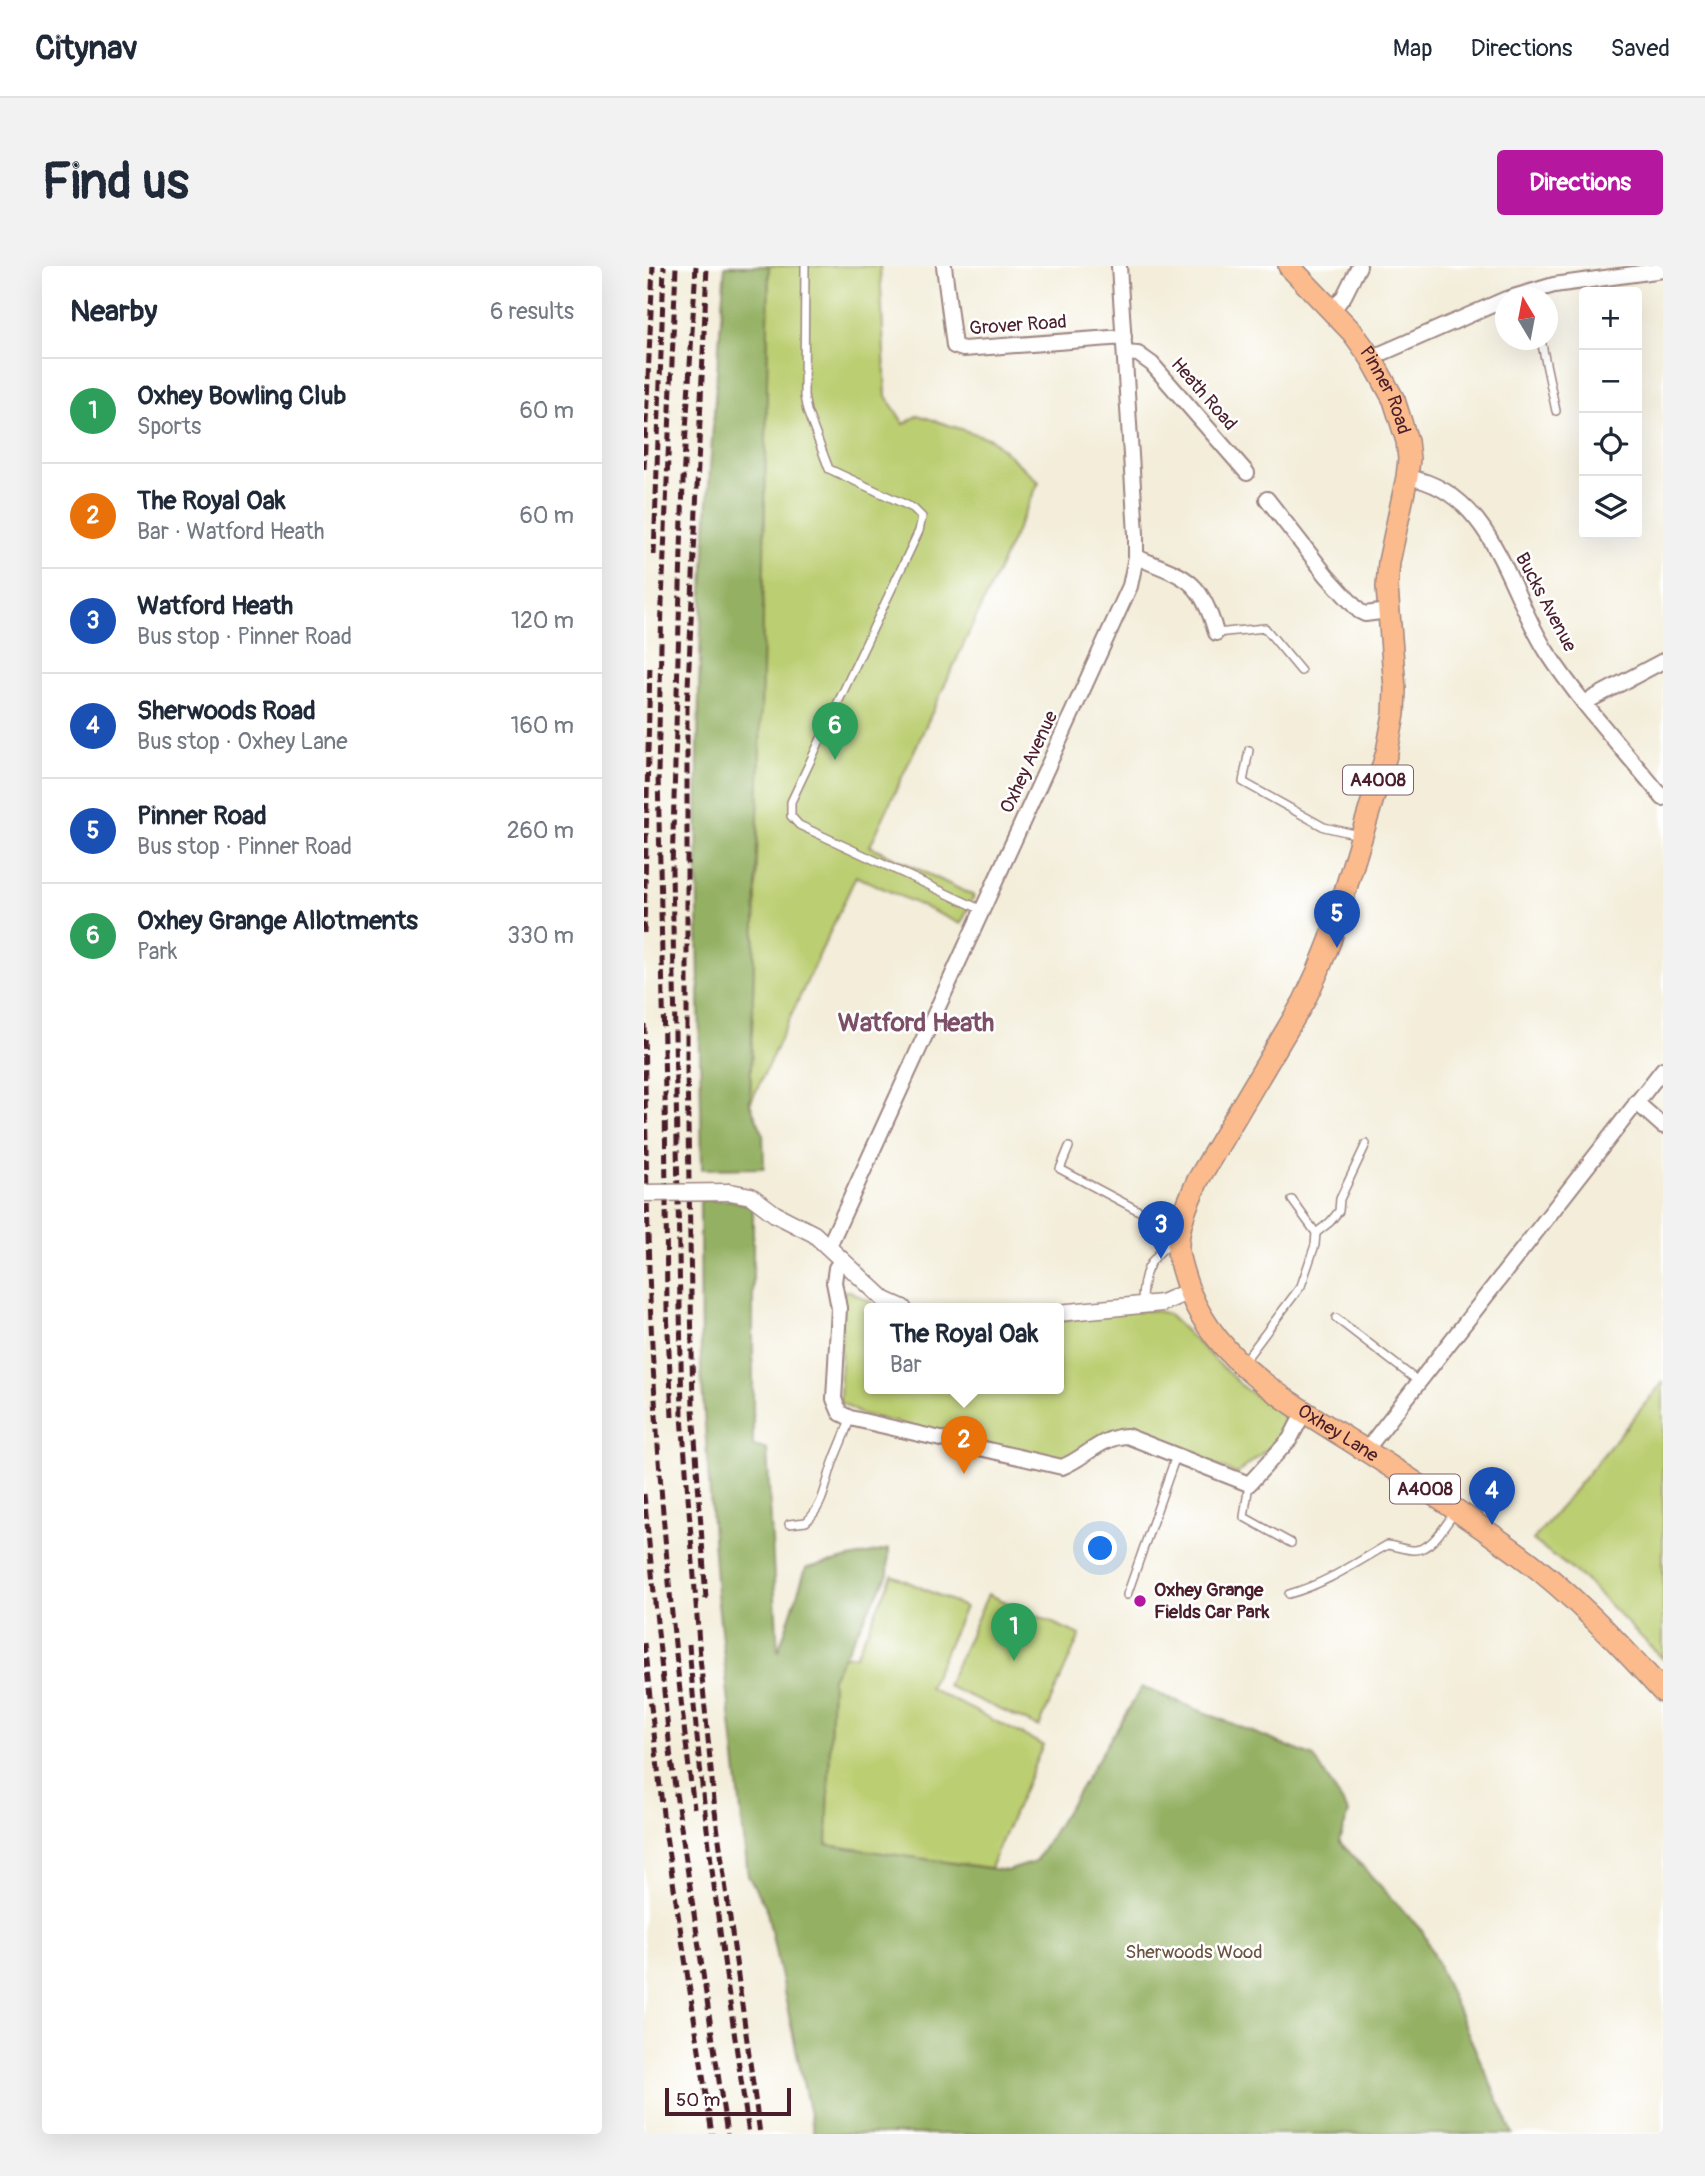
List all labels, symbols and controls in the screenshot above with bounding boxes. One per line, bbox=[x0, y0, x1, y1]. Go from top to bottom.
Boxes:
text: Citynav bbox=[35, 28, 138, 69]
text: Map bbox=[1393, 34, 1433, 63]
text: Directions bbox=[1471, 34, 1572, 63]
text: Saved bbox=[1610, 34, 1670, 63]
button: Directions bbox=[1497, 150, 1663, 215]
text: Find us bbox=[42, 152, 189, 213]
north arrow bbox=[1495, 287, 1558, 350]
map controls bbox=[1579, 287, 1642, 539]
button: + bbox=[1579, 287, 1642, 350]
text: Nearby bbox=[70, 293, 157, 330]
text: 6 results bbox=[490, 297, 574, 326]
street label: Grover Road bbox=[969, 310, 1067, 340]
street label: Pinner Road bbox=[1354, 341, 1416, 437]
button: − bbox=[1579, 350, 1642, 413]
street label: Heath Road bbox=[1166, 353, 1242, 435]
text: Oxhey Bowling Club bbox=[137, 380, 346, 412]
text: 1 bbox=[89, 396, 98, 425]
text: 60 m bbox=[519, 396, 574, 425]
text: Sports bbox=[137, 412, 201, 441]
button: locate bbox=[1579, 413, 1642, 476]
button: layers bbox=[1579, 476, 1642, 539]
text: The Royal Oak bbox=[137, 485, 286, 517]
text: 2 bbox=[87, 501, 99, 530]
text: 60 m bbox=[519, 501, 574, 530]
text: Bar · Watford Heath bbox=[137, 517, 325, 546]
street label: Bucks Avenue bbox=[1510, 548, 1582, 656]
text: Watford Heath bbox=[137, 590, 293, 622]
text: 3 bbox=[87, 606, 99, 635]
text: 120 m bbox=[511, 606, 574, 635]
text: Bus stop · Pinner Road bbox=[137, 622, 352, 651]
text: Sherwoods Road bbox=[137, 695, 316, 727]
pin: 6 bbox=[812, 702, 858, 760]
street label: Oxhey Avenue bbox=[995, 706, 1063, 817]
text: 4 bbox=[86, 711, 100, 740]
text: 160 m bbox=[510, 711, 574, 740]
text: Bus stop · Oxhey Lane bbox=[137, 727, 348, 756]
road number: A4008 bbox=[1343, 766, 1413, 794]
text: Pinner Road bbox=[137, 800, 267, 832]
text: 5 bbox=[87, 816, 99, 845]
text: 260 m bbox=[507, 816, 574, 845]
text: Bus stop · Pinner Road bbox=[137, 832, 352, 861]
pin: 5 bbox=[1314, 890, 1360, 948]
text: Oxhey Grange Allotments bbox=[137, 905, 418, 937]
text: 6 bbox=[86, 921, 100, 950]
text: 330 m bbox=[507, 921, 574, 950]
text: Park bbox=[137, 937, 177, 966]
district label: Watford Heath bbox=[838, 1007, 994, 1039]
pin: 3 bbox=[1138, 1201, 1184, 1259]
popup bbox=[864, 1303, 1064, 1394]
text: The Royal Oak bbox=[890, 1318, 1038, 1350]
text: Bar bbox=[890, 1350, 922, 1379]
street label: Oxhey Lane bbox=[1293, 1399, 1384, 1468]
pin: 2 bbox=[941, 1416, 987, 1474]
pin: 4 bbox=[1469, 1467, 1515, 1525]
road number: A4008 bbox=[1390, 1474, 1460, 1504]
your location bbox=[1083, 1531, 1117, 1565]
place label: Oxhey Grange Fields Car Park bbox=[1154, 1578, 1270, 1624]
marker: Oxhey Grange Fields Car Park bbox=[1132, 1593, 1148, 1609]
pin: 1 bbox=[991, 1603, 1037, 1661]
park label: Sherwoods Wood bbox=[1125, 1940, 1263, 1964]
scale bar bbox=[665, 2085, 791, 2117]
text: 50 m bbox=[676, 2088, 720, 2112]

